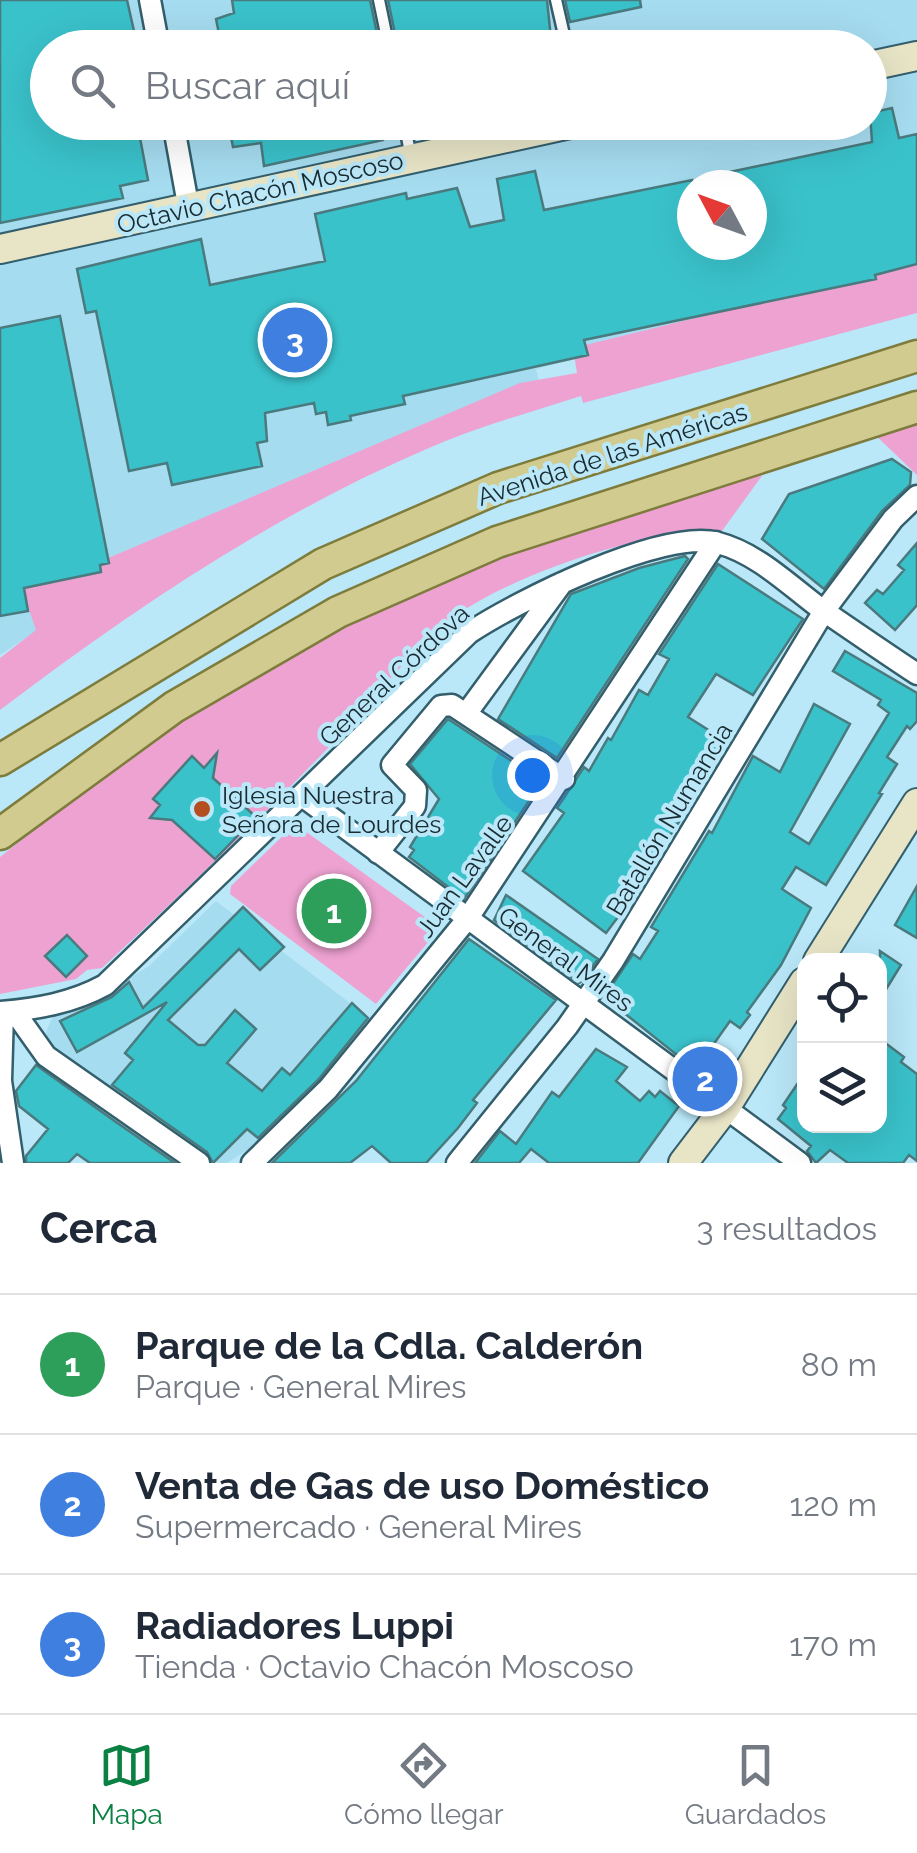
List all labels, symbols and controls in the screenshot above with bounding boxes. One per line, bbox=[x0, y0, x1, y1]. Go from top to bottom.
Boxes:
search box bbox=[30, 30, 887, 140]
icon: search bbox=[65, 58, 120, 113]
text: Buscar aquí bbox=[145, 63, 350, 108]
street label: Octavio Chacón Moscoso bbox=[114, 144, 406, 240]
north arrow bbox=[677, 170, 767, 260]
pin: 3 bbox=[262, 302, 328, 378]
street label: Avenida de las Américas bbox=[473, 396, 751, 512]
street label: General Córdova bbox=[313, 598, 475, 752]
street label: Batallón Numancia bbox=[600, 717, 738, 921]
your location bbox=[507, 750, 558, 801]
place label: Iglesia Nuestra Señora de Lourdes bbox=[222, 780, 441, 839]
marker: Iglesia Nuestra Señora de Lourdes bbox=[191, 798, 213, 820]
street label: Juan Lavalle bbox=[410, 809, 518, 943]
pin: 1 bbox=[302, 874, 366, 948]
street label: General Mires bbox=[493, 900, 639, 1018]
map controls bbox=[797, 953, 887, 1133]
button: locate bbox=[797, 953, 887, 1043]
pin: 2 bbox=[672, 1042, 738, 1116]
button: layers bbox=[797, 1043, 887, 1133]
text: Cerca bbox=[40, 1204, 158, 1253]
text: 3 resultados bbox=[697, 1210, 877, 1247]
text: Parque de la Cdla. Calderón bbox=[135, 1323, 643, 1368]
text: 1 bbox=[65, 1346, 80, 1383]
text: 80 m bbox=[801, 1346, 877, 1383]
text: Parque · General Mires bbox=[135, 1368, 466, 1405]
text: Venta de Gas de uso Doméstico bbox=[135, 1463, 709, 1508]
text: 2 bbox=[63, 1486, 82, 1523]
text: 120 m bbox=[789, 1486, 877, 1523]
text: Supermercado · General Mires bbox=[135, 1508, 582, 1545]
text: Radiadores Luppi bbox=[135, 1603, 454, 1648]
text: 3 bbox=[64, 1626, 81, 1663]
text: 170 m bbox=[789, 1626, 877, 1663]
text: Tienda · Octavio Chacón Moscoso bbox=[135, 1648, 634, 1685]
tab: Mapa bbox=[91, 1738, 163, 1831]
tab: Cómo llegar bbox=[344, 1738, 504, 1831]
tab: Guardados bbox=[685, 1738, 826, 1831]

